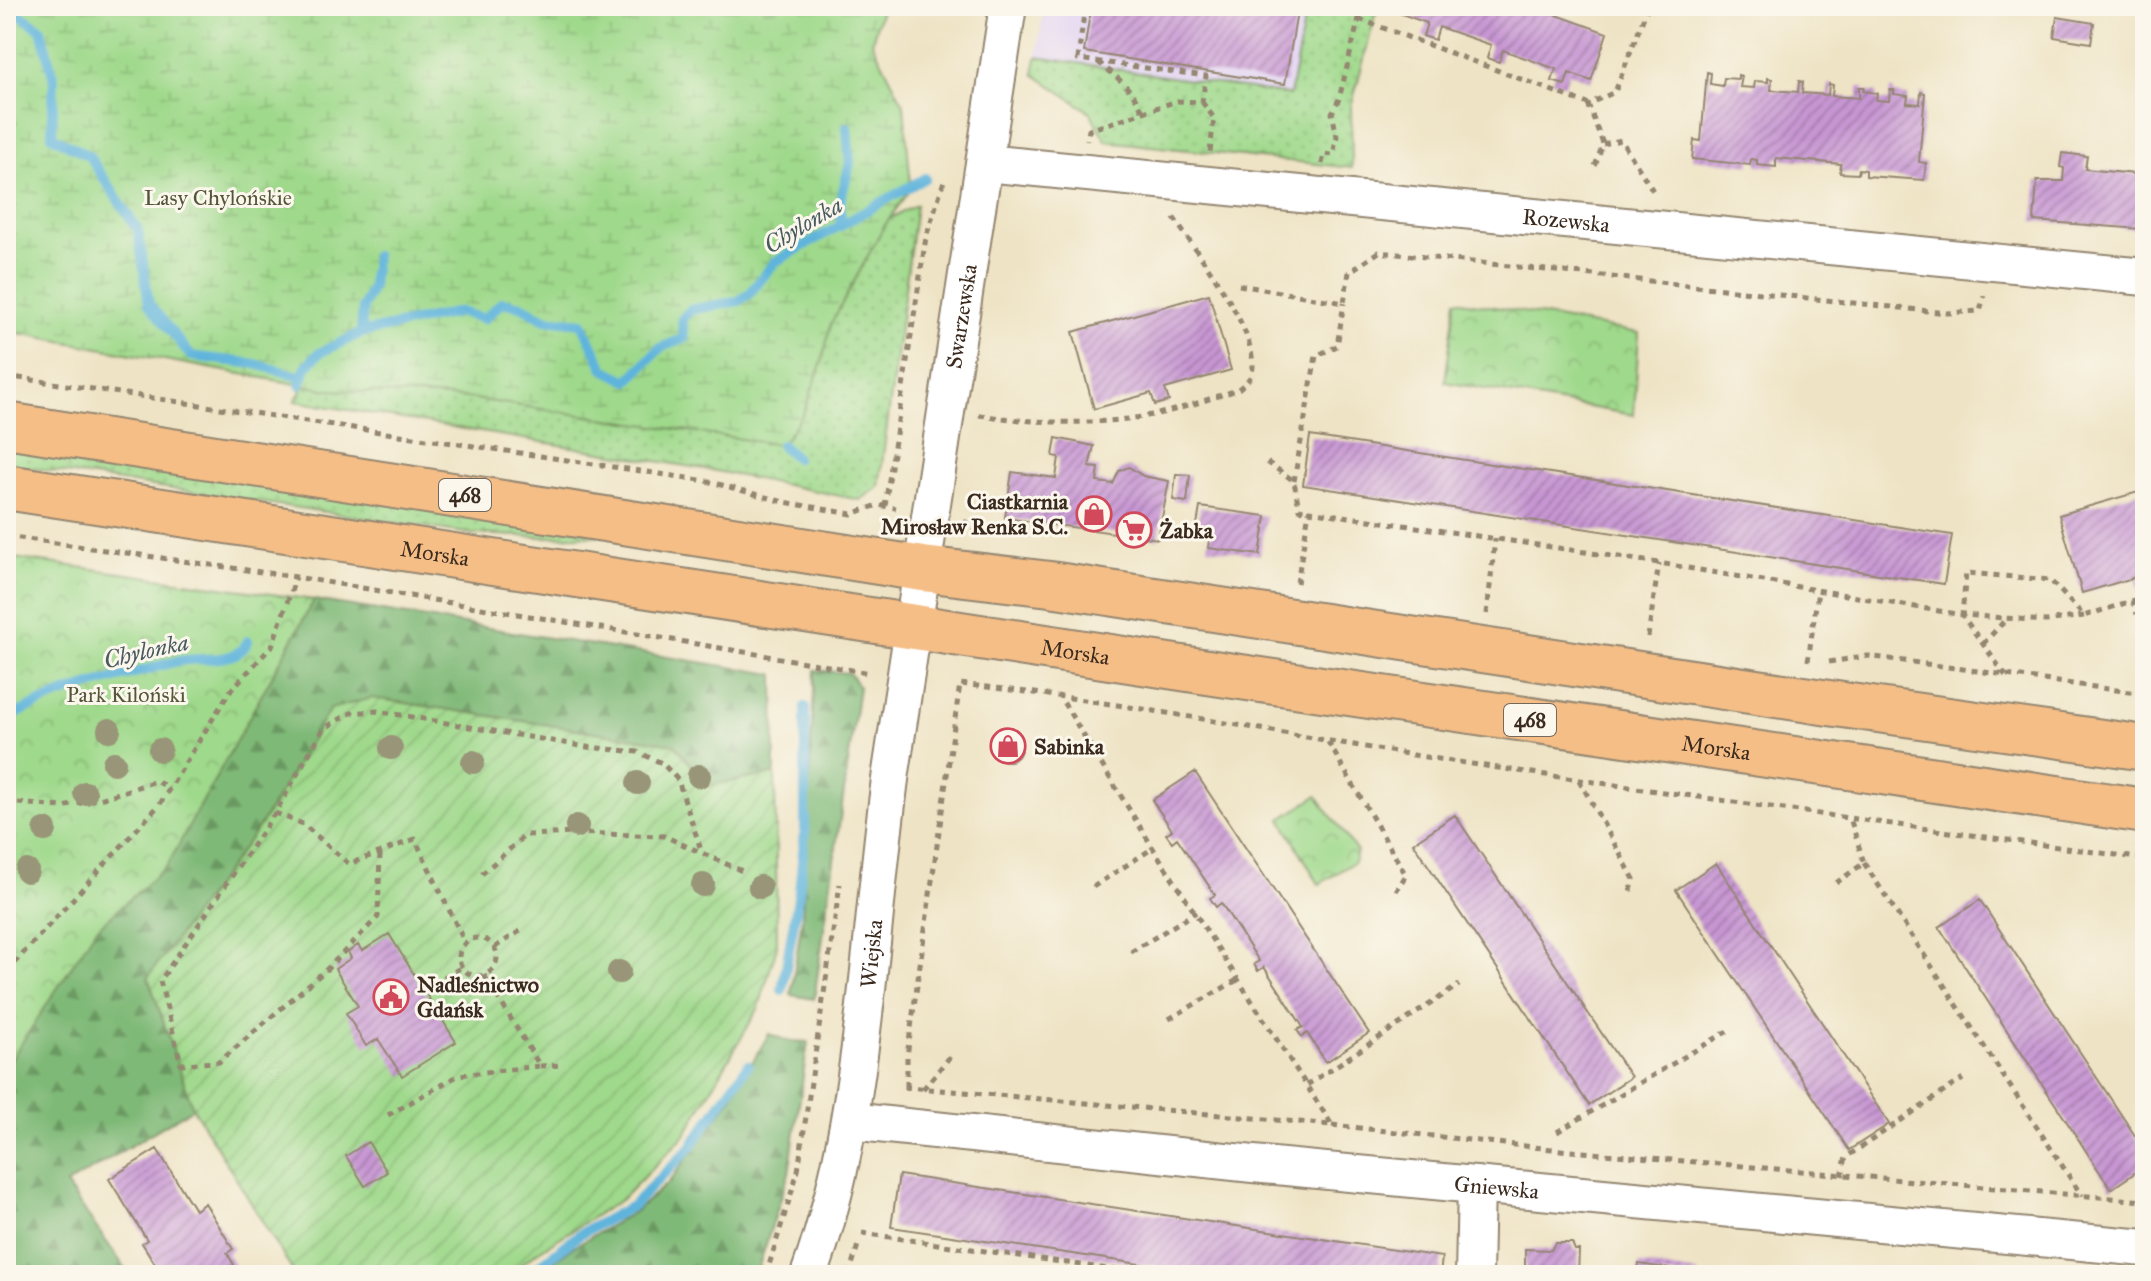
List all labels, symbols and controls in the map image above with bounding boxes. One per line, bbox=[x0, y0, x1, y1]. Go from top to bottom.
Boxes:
park label: Lasy Chylońskie bbox=[144, 184, 292, 211]
water label: Chylonka bbox=[758, 190, 848, 260]
street label: Rozewska bbox=[1521, 203, 1612, 238]
street label: Swarzewska bbox=[940, 261, 983, 371]
road number: 468 bbox=[439, 479, 491, 511]
place label: Ciastkarnia Mirosław Renka S.C. bbox=[881, 488, 1069, 540]
shop icon: Ciastkarnia Mirosław Renka S.C. bbox=[1075, 495, 1113, 533]
supermarket icon: Żabka bbox=[1115, 511, 1153, 549]
place label: Żabka bbox=[1160, 517, 1214, 544]
street label: Morska bbox=[399, 535, 472, 572]
water label: Chylonka bbox=[100, 627, 192, 675]
street label: Morska bbox=[1039, 634, 1112, 671]
park label: Park Kiloński bbox=[66, 681, 186, 708]
road number: 468 bbox=[1504, 704, 1556, 736]
shop icon: Sabinka bbox=[989, 727, 1027, 765]
street label: Morska bbox=[1680, 730, 1753, 766]
place label: Sabinka bbox=[1034, 733, 1105, 760]
street label: Wiejska bbox=[854, 917, 888, 989]
place label: Nadleśnictwo Gdańsk bbox=[417, 971, 539, 1023]
public building icon: Nadleśnictwo Gdańsk bbox=[372, 978, 410, 1016]
street label: Gniewska bbox=[1453, 1170, 1541, 1205]

